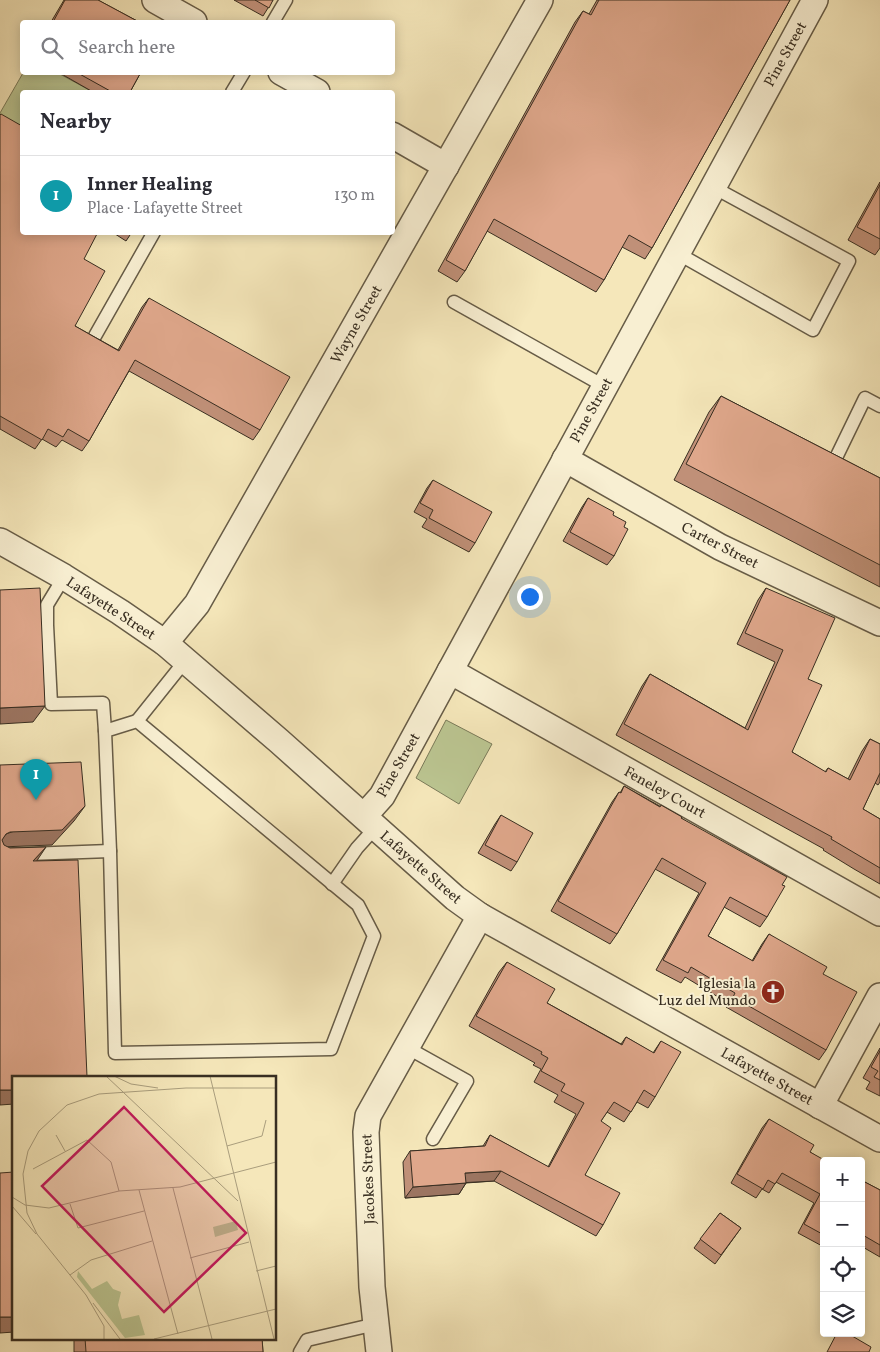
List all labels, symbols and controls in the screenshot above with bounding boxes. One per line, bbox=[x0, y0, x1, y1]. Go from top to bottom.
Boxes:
street label: Pine Street bbox=[760, 18, 813, 91]
search box bbox=[20, 20, 395, 75]
icon: search bbox=[38, 34, 66, 62]
text: Search here bbox=[78, 35, 175, 61]
text: Nearby bbox=[40, 108, 111, 137]
text: Inner Healing bbox=[87, 172, 213, 198]
text: 1 bbox=[53, 185, 59, 207]
text: 130 m bbox=[334, 185, 375, 207]
text: Place · Lafayette Street bbox=[87, 198, 243, 220]
street label: Wayne Street bbox=[326, 282, 388, 368]
street label: Pine Street bbox=[566, 374, 619, 447]
street label: Carter Street bbox=[677, 518, 762, 575]
street label: Lafayette Street bbox=[61, 572, 159, 646]
your location bbox=[517, 584, 543, 610]
street label: Pine Street bbox=[372, 729, 426, 802]
pin: 1 bbox=[20, 759, 52, 800]
street label: Feneley Court bbox=[619, 762, 709, 824]
street label: Lafayette Street bbox=[374, 826, 466, 910]
place label: Iglesia la Luz del Mundo bbox=[658, 974, 756, 1012]
church icon: Iglesia la Luz del Mundo bbox=[760, 979, 786, 1005]
street label: Lafayette Street bbox=[716, 1043, 816, 1111]
inset map bbox=[12, 1076, 276, 1340]
street label: Jacokes Street bbox=[357, 1133, 382, 1225]
map controls bbox=[820, 1157, 865, 1337]
button: + bbox=[820, 1157, 865, 1202]
button: − bbox=[820, 1202, 865, 1247]
button: locate bbox=[820, 1247, 865, 1292]
button: layers bbox=[820, 1292, 865, 1337]

